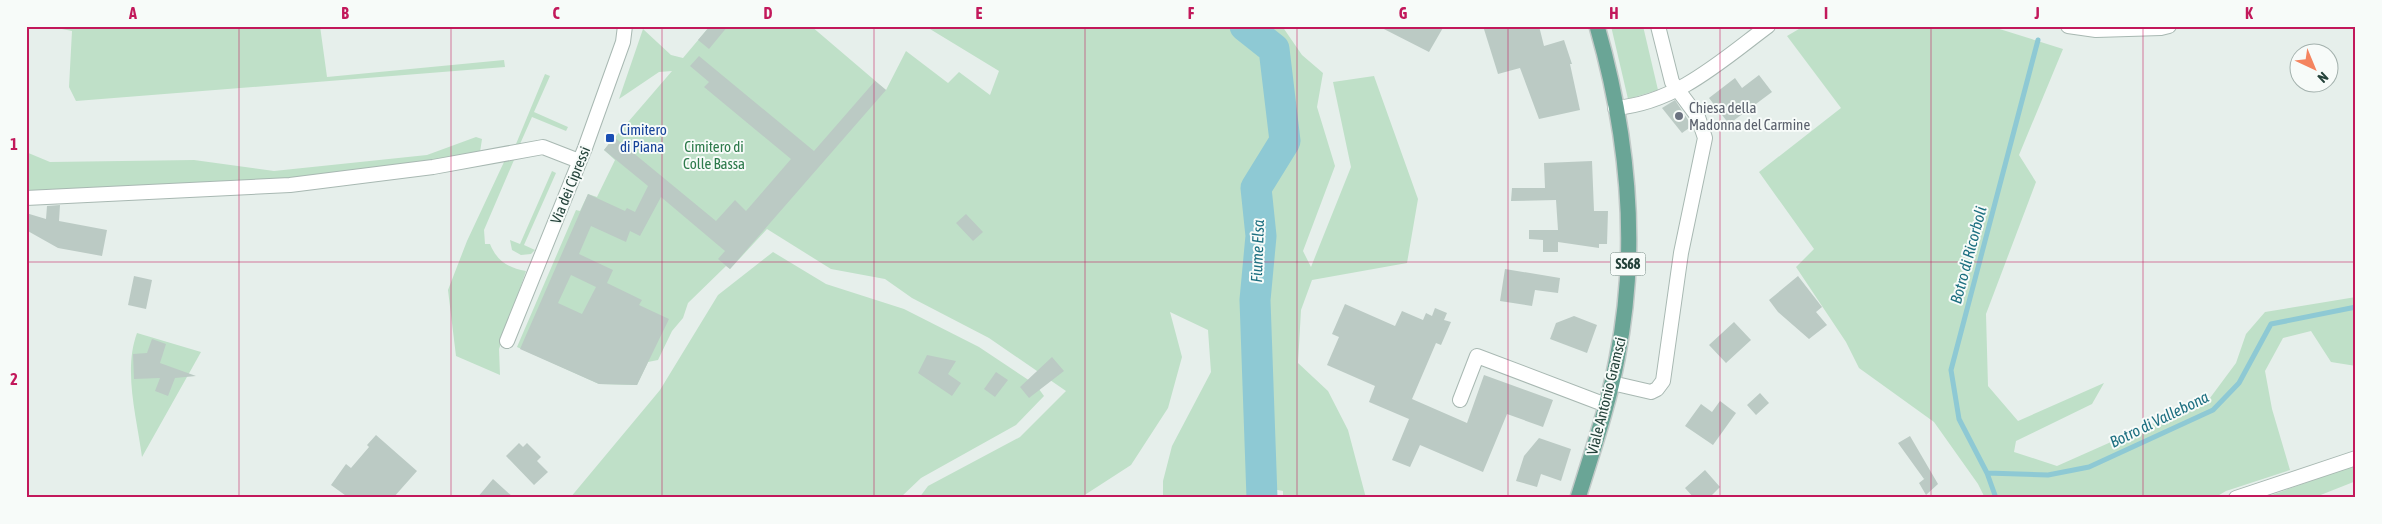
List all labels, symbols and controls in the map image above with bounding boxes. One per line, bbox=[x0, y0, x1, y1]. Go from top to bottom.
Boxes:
text: A bbox=[128, 4, 137, 22]
text: B bbox=[341, 4, 349, 22]
text: C bbox=[552, 4, 560, 22]
text: D bbox=[764, 4, 773, 22]
text: E bbox=[976, 4, 983, 22]
text: F bbox=[1188, 4, 1195, 22]
text: G bbox=[1399, 4, 1408, 22]
text: H bbox=[1609, 4, 1619, 22]
text: I bbox=[1824, 4, 1828, 22]
text: J bbox=[2033, 4, 2040, 22]
text: K bbox=[2245, 4, 2253, 22]
north arrow bbox=[2290, 42, 2340, 92]
text: N bbox=[2315, 69, 2332, 86]
place label: Chiesa della Madonna del Carmine bbox=[1689, 99, 1810, 133]
marker: Chiesa della Madonna del Carmine bbox=[1673, 110, 1685, 122]
place label: Cimitero di Piana bbox=[620, 121, 667, 155]
marker: Cimitero di Piana bbox=[604, 132, 616, 144]
text: 1 bbox=[10, 135, 18, 153]
park label: Cimitero di Colle Bassa bbox=[683, 138, 745, 172]
street label: Via dei Cipressi bbox=[547, 144, 593, 226]
water label: Botro di Ricorboli bbox=[1946, 204, 1990, 306]
water label: Fiume Elsa bbox=[1247, 219, 1267, 283]
road number: SS68 bbox=[1610, 252, 1646, 276]
street label: Viale Antonio Gramsci bbox=[1583, 336, 1629, 456]
text: 2 bbox=[10, 370, 18, 388]
water label: Botro di Vallebona bbox=[2107, 387, 2212, 451]

